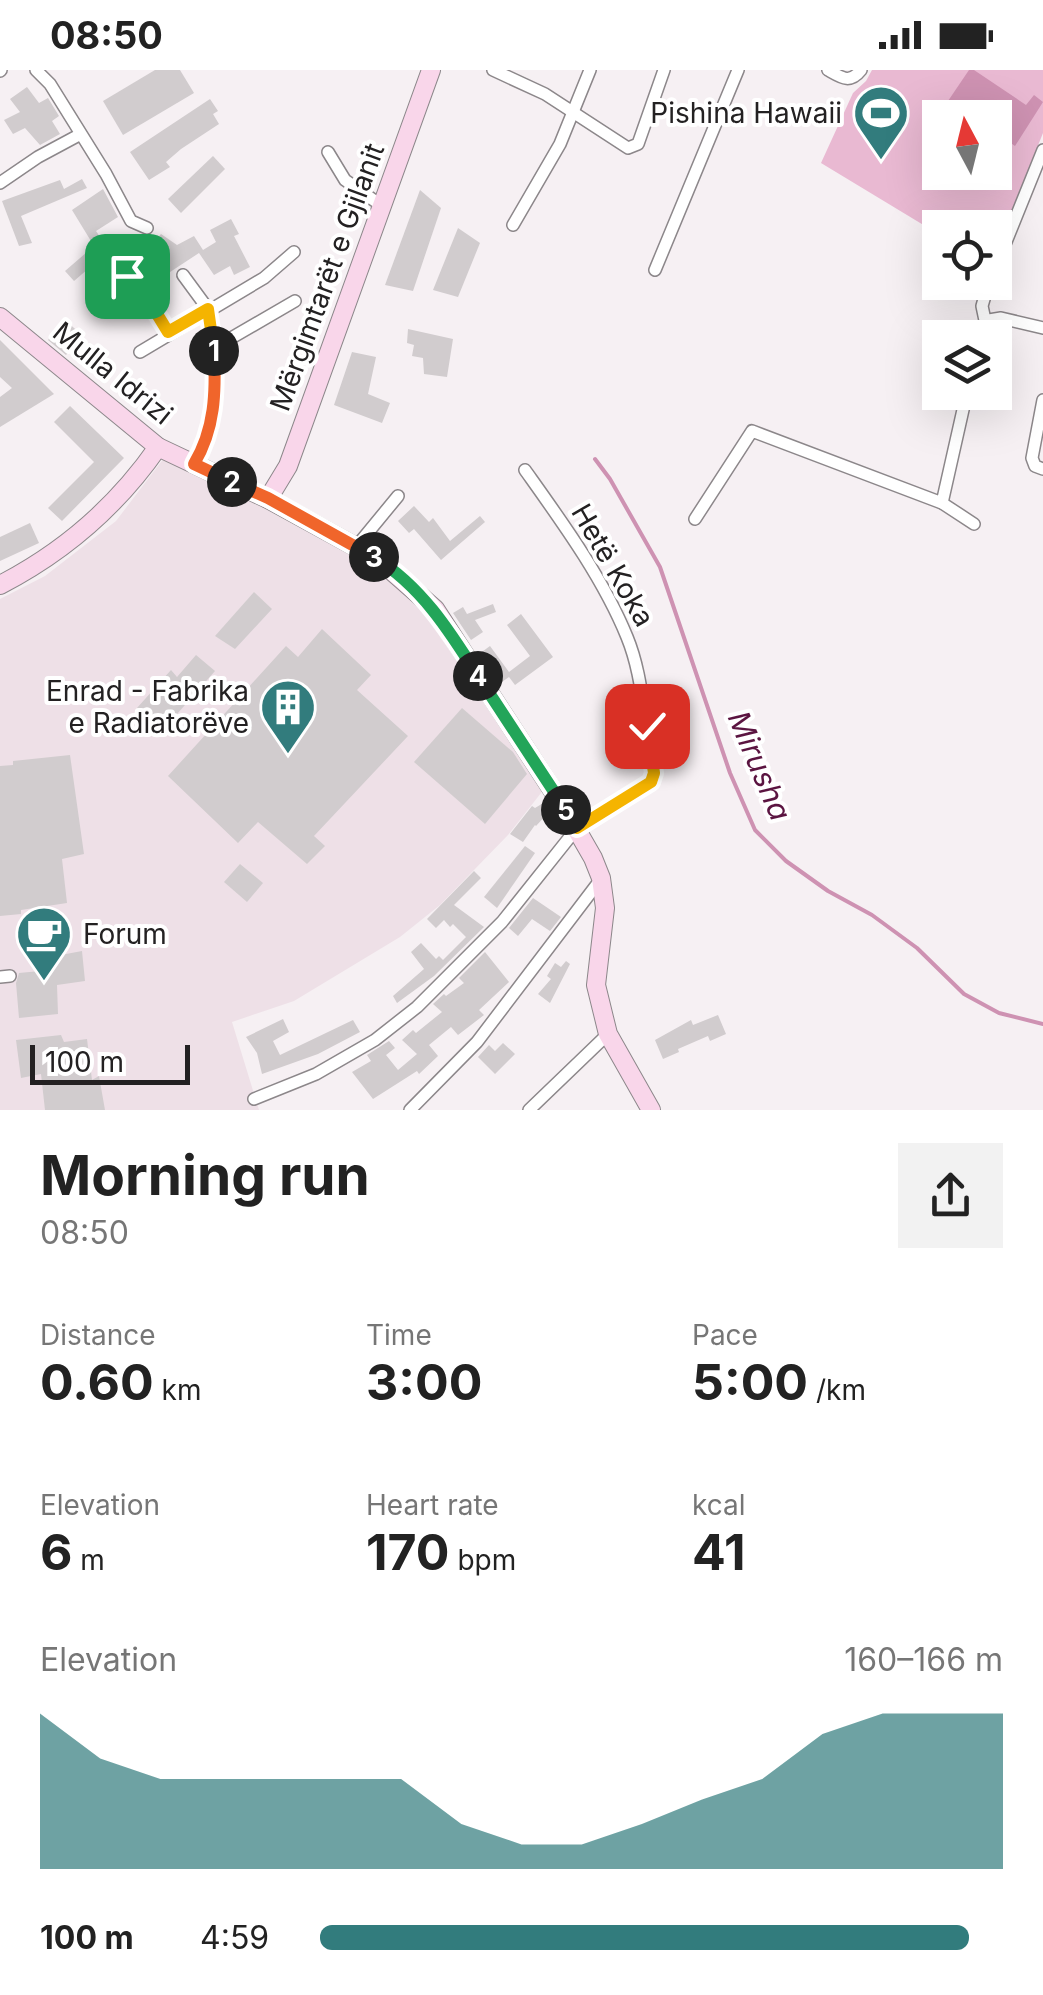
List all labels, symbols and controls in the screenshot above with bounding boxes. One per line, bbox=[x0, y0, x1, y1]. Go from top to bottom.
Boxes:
text: 08:50 bbox=[50, 12, 163, 58]
sports icon: Pishina Hawaii bbox=[851, 83, 911, 162]
place label: Pishina Hawaii bbox=[650, 96, 842, 130]
north arrow bbox=[922, 100, 1012, 190]
map controls bbox=[922, 100, 1012, 410]
street label: Mërgimtarët e Gjilanit bbox=[263, 139, 391, 415]
button: locate bbox=[922, 210, 1012, 300]
pin bbox=[85, 234, 170, 319]
icon: arrive bbox=[100, 249, 155, 304]
street label: Mulla Idrizi bbox=[46, 315, 180, 431]
button: layers bbox=[922, 320, 1012, 410]
pin: 1 bbox=[189, 326, 239, 376]
text: 1 bbox=[208, 334, 220, 368]
pin: 2 bbox=[207, 457, 257, 507]
text: 2 bbox=[223, 465, 241, 499]
street label: Hetë Koka bbox=[564, 498, 662, 632]
pin: 3 bbox=[349, 532, 399, 582]
text: 3 bbox=[365, 540, 383, 574]
pin: 4 bbox=[453, 651, 503, 701]
text: 4 bbox=[469, 659, 487, 693]
place label: Enrad - Fabrika e Radiatorëve bbox=[46, 674, 249, 740]
building icon: Enrad - Fabrika e Radiatorëve bbox=[258, 677, 318, 756]
pin bbox=[605, 684, 690, 769]
icon: check bbox=[620, 699, 675, 754]
water label: Mirusha bbox=[721, 705, 799, 826]
pin: 5 bbox=[541, 785, 591, 835]
text: 5 bbox=[557, 793, 575, 827]
cafe icon: Forum bbox=[14, 904, 74, 983]
place label: Forum bbox=[83, 917, 167, 951]
scale bar bbox=[30, 1040, 190, 1084]
text: 100 m bbox=[45, 1045, 124, 1079]
text: Morning run bbox=[40, 1142, 370, 1208]
button: share bbox=[898, 1143, 1003, 1248]
text: 08:50 bbox=[40, 1213, 129, 1252]
text: Distance bbox=[40, 1318, 156, 1352]
text: Time bbox=[366, 1318, 432, 1352]
text: Pace bbox=[692, 1318, 758, 1352]
text: 0.60 bbox=[40, 1352, 154, 1412]
text: 3:00 bbox=[366, 1352, 482, 1412]
text: 5:00 bbox=[692, 1352, 808, 1412]
text: km bbox=[154, 1373, 201, 1407]
text: /km bbox=[808, 1373, 866, 1407]
text: Elevation bbox=[40, 1488, 160, 1522]
text: Heart rate bbox=[366, 1488, 499, 1522]
text: kcal bbox=[692, 1488, 746, 1522]
text: 6 bbox=[40, 1522, 72, 1582]
text: 170 bbox=[366, 1522, 450, 1582]
text: 41 bbox=[692, 1522, 745, 1582]
text: m bbox=[72, 1543, 105, 1577]
text: bpm bbox=[450, 1543, 516, 1577]
text: Elevation bbox=[40, 1640, 177, 1679]
text: 160–166 m bbox=[844, 1640, 1003, 1679]
text: 100 m bbox=[40, 1918, 134, 1957]
text: 4:59 bbox=[200, 1918, 269, 1957]

